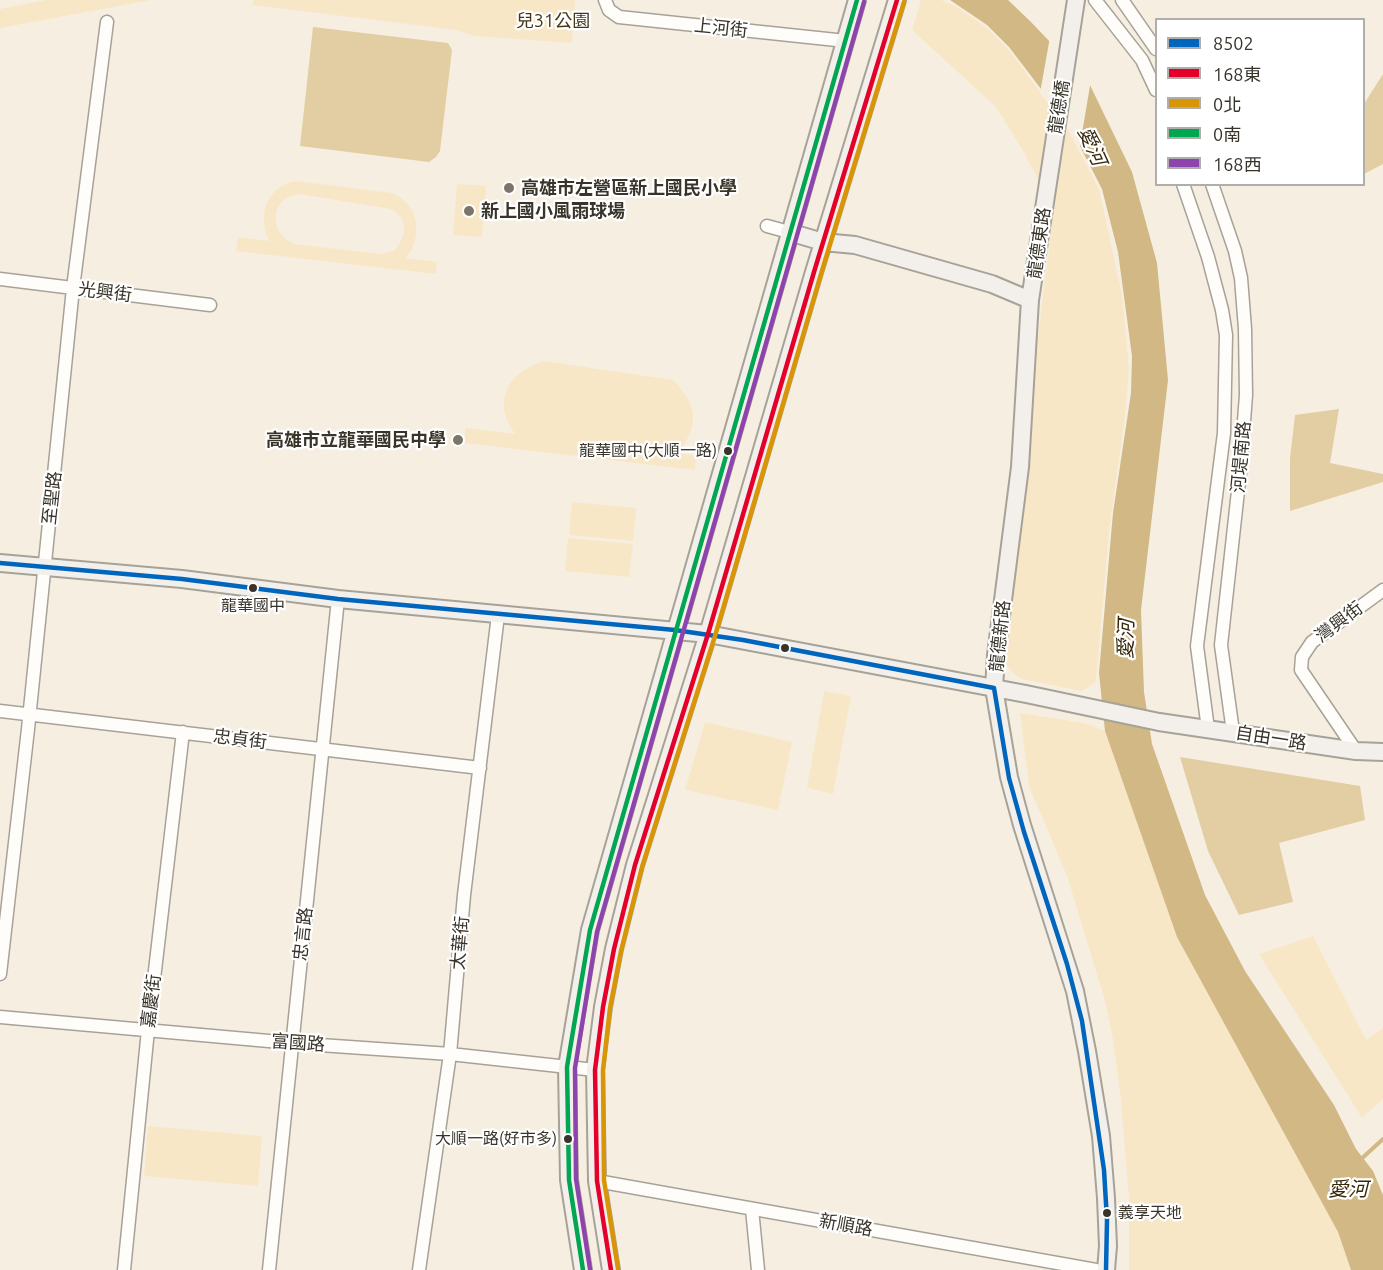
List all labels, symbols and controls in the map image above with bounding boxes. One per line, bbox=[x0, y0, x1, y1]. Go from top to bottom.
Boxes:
park label: 兒31公園 bbox=[516, 10, 590, 32]
street label: 上河街 bbox=[693, 14, 749, 42]
legend bbox=[1155, 18, 1365, 186]
text: 8502 bbox=[1213, 33, 1254, 53]
text: 168東 bbox=[1213, 64, 1261, 84]
street label: 龍德橋 bbox=[1044, 79, 1074, 135]
text: 0北 bbox=[1213, 94, 1241, 114]
water label: 愛河 bbox=[1073, 123, 1111, 169]
text: 0南 bbox=[1213, 124, 1241, 144]
text: 168西 bbox=[1213, 154, 1261, 174]
place label: 高雄市左營區新上國民小學 bbox=[521, 177, 737, 199]
marker: 高雄市左營區新上國民小學 bbox=[502, 181, 516, 195]
place label: 新上國小風雨球場 bbox=[481, 200, 625, 222]
marker: 新上國小風雨球場 bbox=[462, 204, 476, 218]
street label: 龍德東路 bbox=[1023, 206, 1055, 280]
street label: 光興街 bbox=[77, 278, 133, 306]
street label: 河堤南路 bbox=[1227, 420, 1255, 494]
place label: 高雄市立龍華國民中學 bbox=[266, 429, 446, 451]
marker: 高雄市立龍華國民中學 bbox=[451, 433, 465, 447]
place label: 龍華國中(大順一路) bbox=[579, 441, 717, 461]
marker: 龍華國中(大順一路) bbox=[722, 445, 734, 457]
street label: 至聖路 bbox=[38, 470, 66, 526]
marker: 龍華國中 bbox=[247, 582, 259, 594]
place label: 龍華國中 bbox=[221, 596, 285, 616]
street label: 灣興街 bbox=[1311, 597, 1367, 647]
street label: 龍德新路 bbox=[985, 599, 1015, 673]
water label: 愛河 bbox=[1113, 619, 1139, 659]
unlabelled marker bbox=[779, 642, 791, 654]
street label: 自由一路 bbox=[1234, 722, 1308, 754]
street label: 忠貞街 bbox=[212, 725, 268, 753]
street label: 忠言路 bbox=[289, 906, 317, 962]
street label: 太華街 bbox=[447, 915, 473, 971]
street label: 嘉慶街 bbox=[137, 973, 165, 1029]
street label: 富國路 bbox=[270, 1030, 326, 1056]
place label: 大順一路(好市多) bbox=[435, 1129, 557, 1149]
marker: 大順一路(好市多) bbox=[562, 1133, 574, 1145]
water label: 愛河 bbox=[1328, 1177, 1368, 1201]
place label: 義享天地 bbox=[1118, 1203, 1182, 1223]
marker: 義享天地 bbox=[1101, 1207, 1113, 1219]
street label: 新順路 bbox=[818, 1210, 874, 1240]

